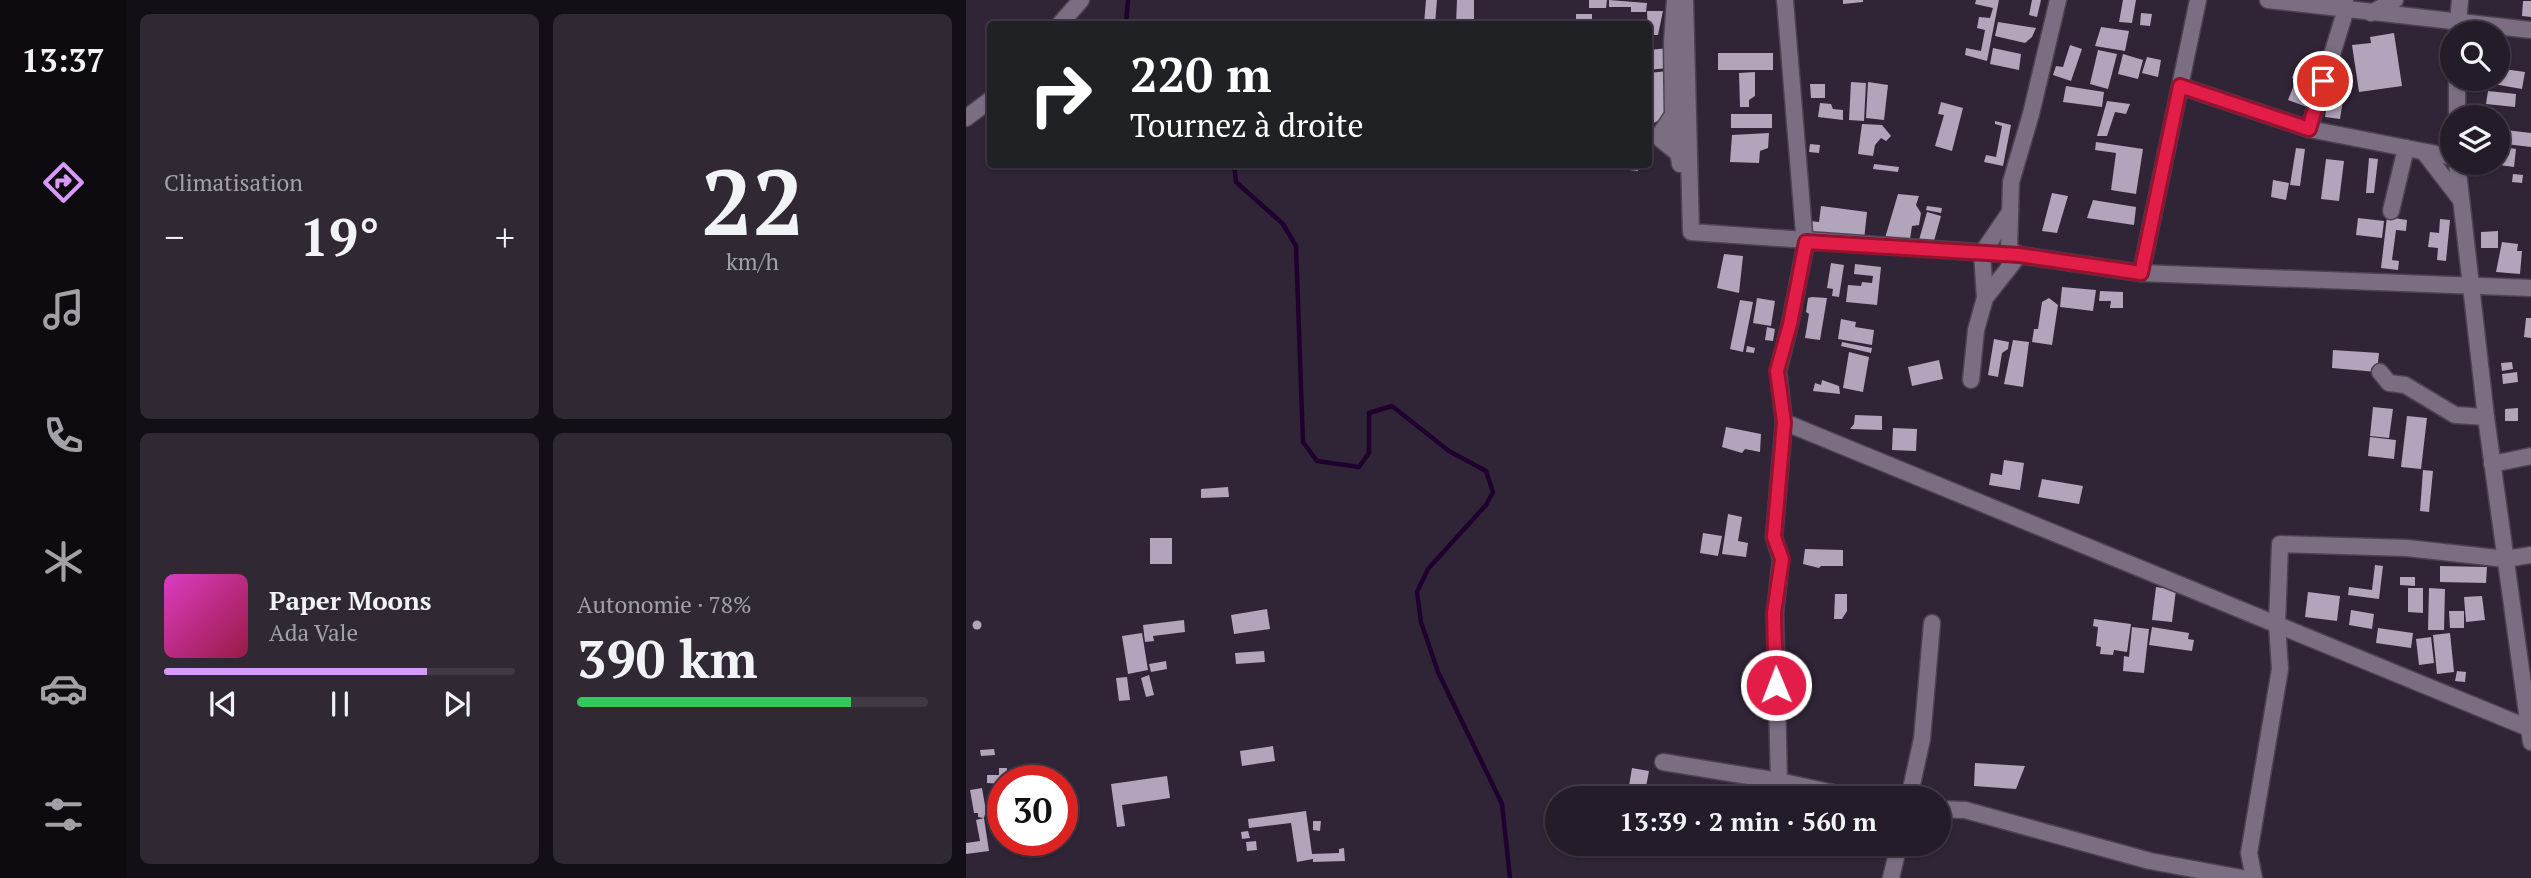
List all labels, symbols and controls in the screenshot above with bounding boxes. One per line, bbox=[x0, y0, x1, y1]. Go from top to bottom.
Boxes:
map controls bbox=[2440, 21, 2510, 175]
button: search bbox=[2440, 21, 2510, 91]
text: 13:37 bbox=[21, 39, 105, 81]
text: 220 m bbox=[1130, 41, 1272, 106]
icon: right bbox=[1015, 49, 1106, 140]
pin bbox=[2293, 51, 2353, 111]
icon: arrive bbox=[2304, 62, 2342, 100]
text: Tournez à droite bbox=[1130, 104, 1364, 146]
button: layers bbox=[2440, 105, 2510, 175]
text: 22 bbox=[701, 140, 804, 261]
icon: directions bbox=[39, 158, 88, 207]
text: Climatisation bbox=[164, 167, 303, 198]
text: 19° bbox=[299, 202, 380, 271]
text: − bbox=[164, 212, 184, 262]
text: + bbox=[495, 212, 515, 262]
text: km/h bbox=[726, 246, 779, 277]
icon: music bbox=[39, 285, 88, 334]
icon: phone bbox=[39, 411, 88, 460]
icon: climate bbox=[39, 537, 88, 586]
text: Paper Moons bbox=[269, 583, 432, 617]
text: Autonomie · 78% bbox=[577, 589, 752, 620]
text: Ada Vale bbox=[269, 617, 358, 648]
text: 390 km bbox=[577, 624, 758, 693]
position arrow bbox=[1739, 648, 1813, 722]
icon: car bbox=[39, 664, 88, 713]
icon: previous bbox=[204, 685, 242, 723]
icon: pause bbox=[321, 685, 359, 723]
icon: next bbox=[438, 685, 476, 723]
speed limit sign: 30 bbox=[987, 765, 1078, 856]
icon: filters bbox=[39, 790, 88, 839]
text: 13:39 · 2 min · 560 m bbox=[1619, 804, 1877, 838]

